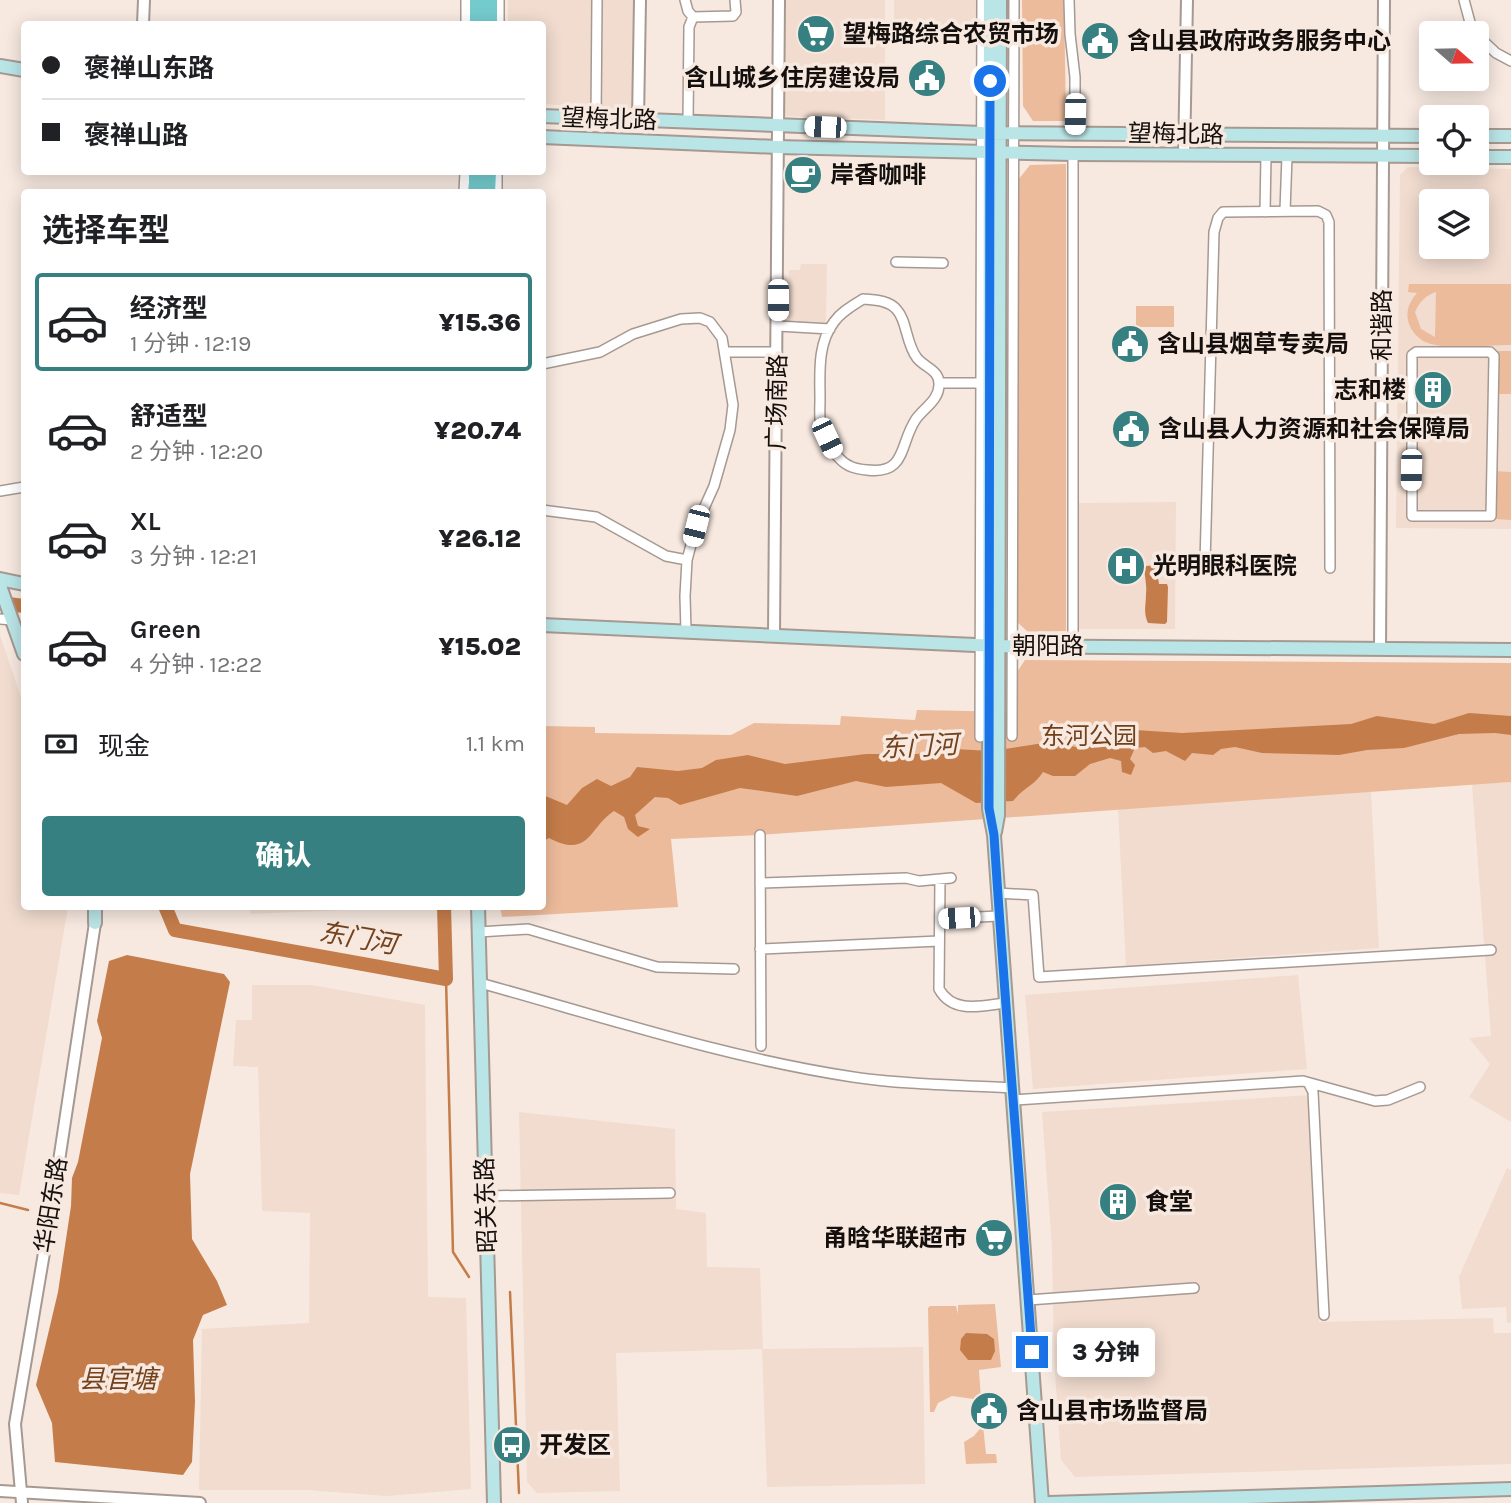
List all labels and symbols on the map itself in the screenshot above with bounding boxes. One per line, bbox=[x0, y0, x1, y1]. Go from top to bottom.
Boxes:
supermarket icon: 望梅路综合农贸市场 bbox=[795, 13, 837, 55]
place label: 望梅路综合农贸市场 bbox=[843, 20, 1059, 48]
public building icon: 含山县政府政务服务中心 bbox=[1079, 20, 1121, 62]
north arrow bbox=[1419, 21, 1489, 91]
place label: 含山县政府政务服务中心 bbox=[1127, 27, 1391, 55]
public building icon: 含山城乡住房建设局 bbox=[906, 57, 948, 99]
place label: 含山城乡住房建设局 bbox=[684, 64, 900, 92]
route start bbox=[974, 65, 1006, 97]
car bbox=[1065, 93, 1086, 135]
street label: 望梅北路 bbox=[561, 103, 657, 135]
car bbox=[804, 116, 847, 138]
street label: 望梅北路 bbox=[1128, 119, 1224, 149]
cafe icon: 岸香咖啡 bbox=[782, 154, 824, 196]
place label: 岸香咖啡 bbox=[830, 161, 926, 189]
car bbox=[768, 279, 789, 321]
street label: 和谐路 bbox=[1368, 289, 1396, 361]
public building icon: 含山县烟草专卖局 bbox=[1109, 323, 1151, 365]
place label: 含山县烟草专卖局 bbox=[1157, 330, 1349, 358]
street label: 广场南路 bbox=[762, 354, 792, 450]
building icon: 志和楼 bbox=[1412, 369, 1454, 411]
place label: 志和楼 bbox=[1334, 376, 1406, 404]
public building icon: 含山县人力资源和社会保障局 bbox=[1110, 408, 1152, 450]
car bbox=[809, 415, 846, 461]
place label: 含山县人力资源和社会保障局 bbox=[1158, 415, 1470, 443]
car bbox=[1401, 449, 1422, 491]
car bbox=[681, 503, 712, 549]
hospital icon: 光明眼科医院 bbox=[1105, 545, 1147, 587]
place label: 光明眼科医院 bbox=[1153, 552, 1297, 580]
street label: 朝阳路 bbox=[1012, 632, 1084, 660]
park label: 东河公园 bbox=[1041, 722, 1137, 750]
water label: 东门河 bbox=[879, 729, 964, 764]
car bbox=[938, 906, 981, 930]
water label: 东门河 bbox=[317, 916, 404, 961]
street label: 华阳东路 bbox=[30, 1155, 72, 1255]
street label: 昭关东路 bbox=[470, 1157, 502, 1253]
building icon: 食堂 bbox=[1097, 1181, 1139, 1223]
place label: 食堂 bbox=[1145, 1188, 1193, 1216]
supermarket icon: 甬晗华联超市 bbox=[973, 1217, 1015, 1259]
place label: 甬晗华联超市 bbox=[823, 1224, 967, 1252]
callout: 3 分钟 bbox=[1056, 1328, 1154, 1376]
route end bbox=[1016, 1336, 1048, 1368]
water label: 县官塘 bbox=[79, 1364, 161, 1395]
public building icon: 含山县市场监督局 bbox=[968, 1390, 1010, 1432]
place label: 含山县市场监督局 bbox=[1016, 1397, 1208, 1425]
bus stop icon: 开发区 bbox=[491, 1424, 533, 1466]
place label: 开发区 bbox=[539, 1431, 611, 1459]

